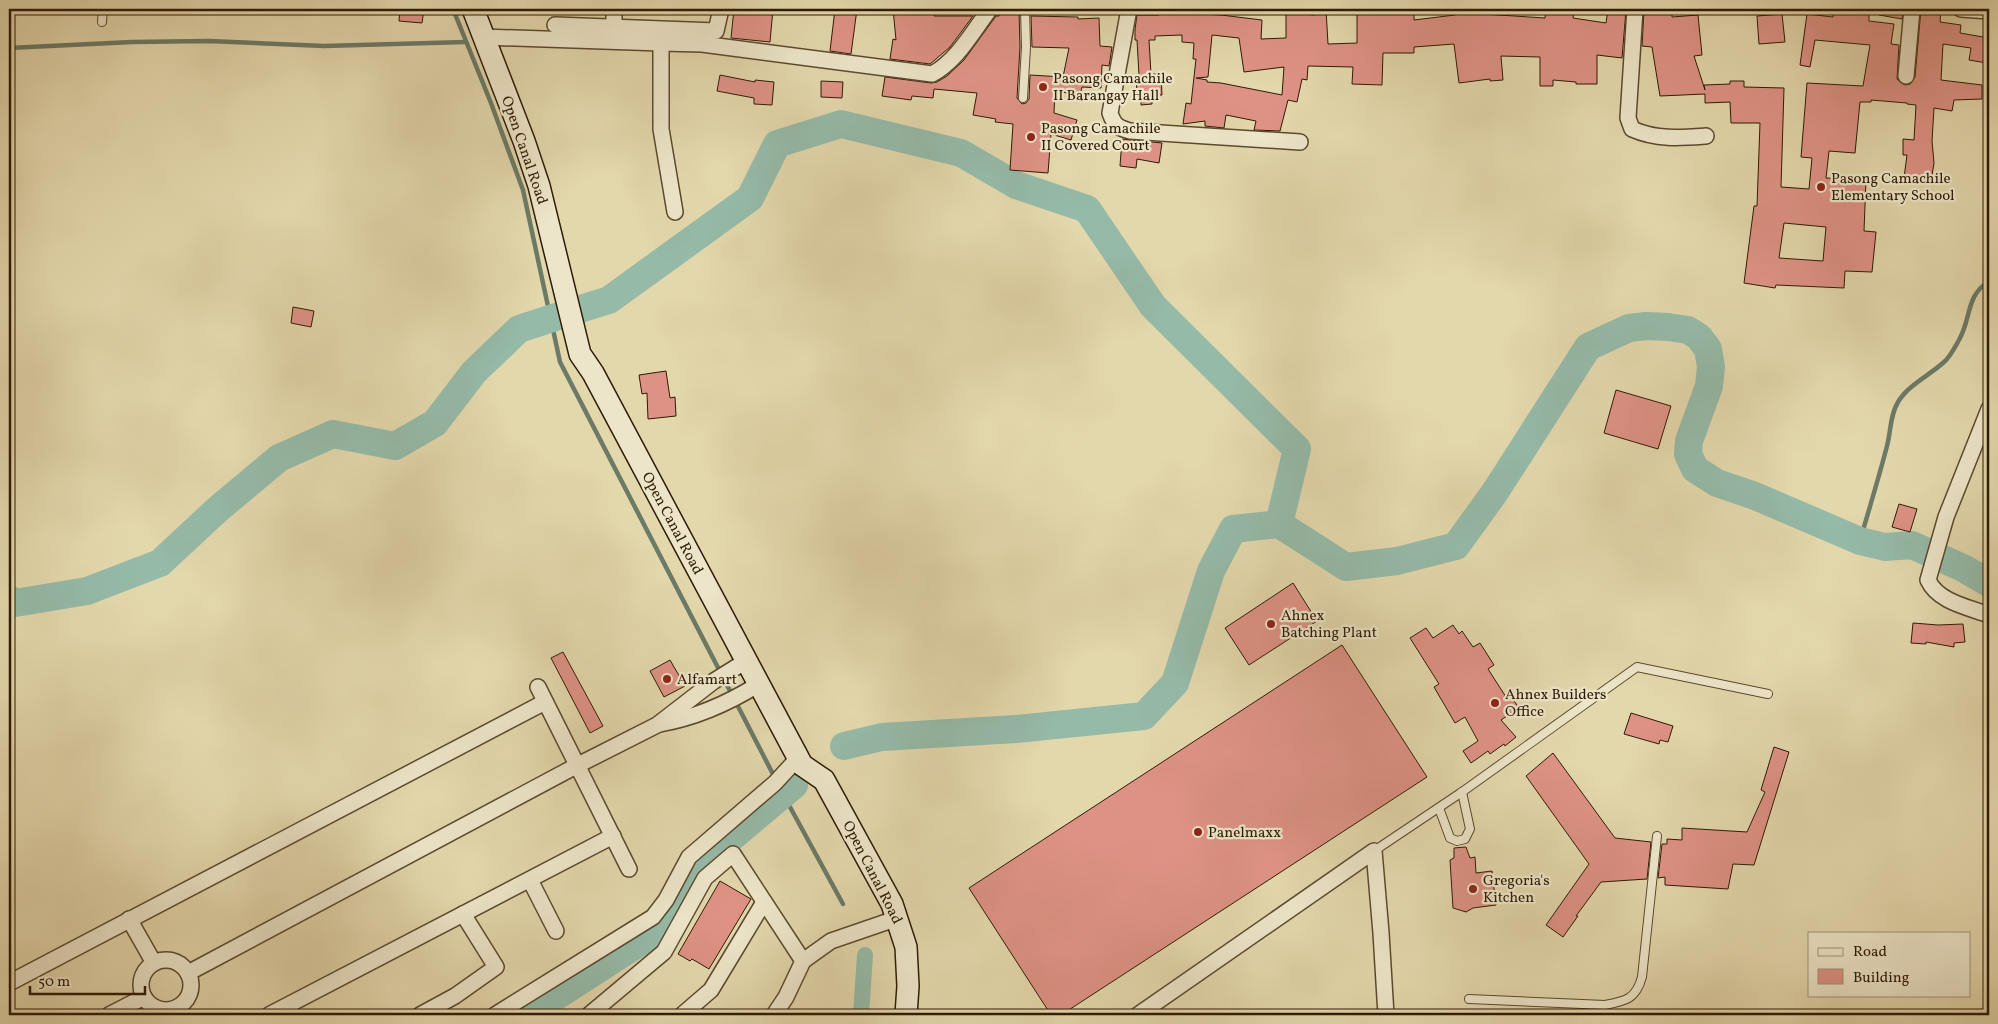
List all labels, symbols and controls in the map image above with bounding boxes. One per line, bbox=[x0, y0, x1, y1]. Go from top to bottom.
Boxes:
place label: Pasong Camachile II Barangay Hall bbox=[1053, 69, 1173, 107]
marker: Pasong Camachile II Barangay Hall bbox=[1037, 81, 1049, 93]
street label: Open Canal Road bbox=[495, 93, 552, 208]
place label: Pasong Camachile II Covered Court bbox=[1041, 119, 1161, 157]
marker: Pasong Camachile II Covered Court bbox=[1025, 131, 1037, 143]
place label: Pasong Camachile Elementary School bbox=[1831, 169, 1954, 207]
marker: Pasong Camachile Elementary School bbox=[1815, 181, 1827, 193]
street label: Open Canal Road bbox=[636, 469, 708, 579]
place label: Ahnex Batching Plant bbox=[1281, 606, 1377, 644]
marker: Ahnex Batching Plant bbox=[1265, 618, 1277, 630]
place label: Alfamart bbox=[677, 670, 737, 691]
marker: Alfamart bbox=[661, 673, 673, 685]
place label: Ahnex Builders Office bbox=[1505, 685, 1606, 723]
marker: Ahnex Builders Office bbox=[1489, 697, 1501, 709]
street label: Open Canal Road bbox=[837, 817, 907, 928]
place label: Panelmaxx bbox=[1208, 823, 1281, 844]
marker: Panelmaxx bbox=[1192, 826, 1204, 838]
place label: Gregoria's Kitchen bbox=[1483, 871, 1550, 909]
marker: Gregoria's Kitchen bbox=[1467, 883, 1479, 895]
legend bbox=[1808, 932, 1970, 996]
text: Road bbox=[1853, 942, 1887, 963]
scale bar bbox=[30, 964, 145, 996]
text: Building bbox=[1853, 968, 1910, 989]
text: 50 m bbox=[38, 972, 70, 993]

